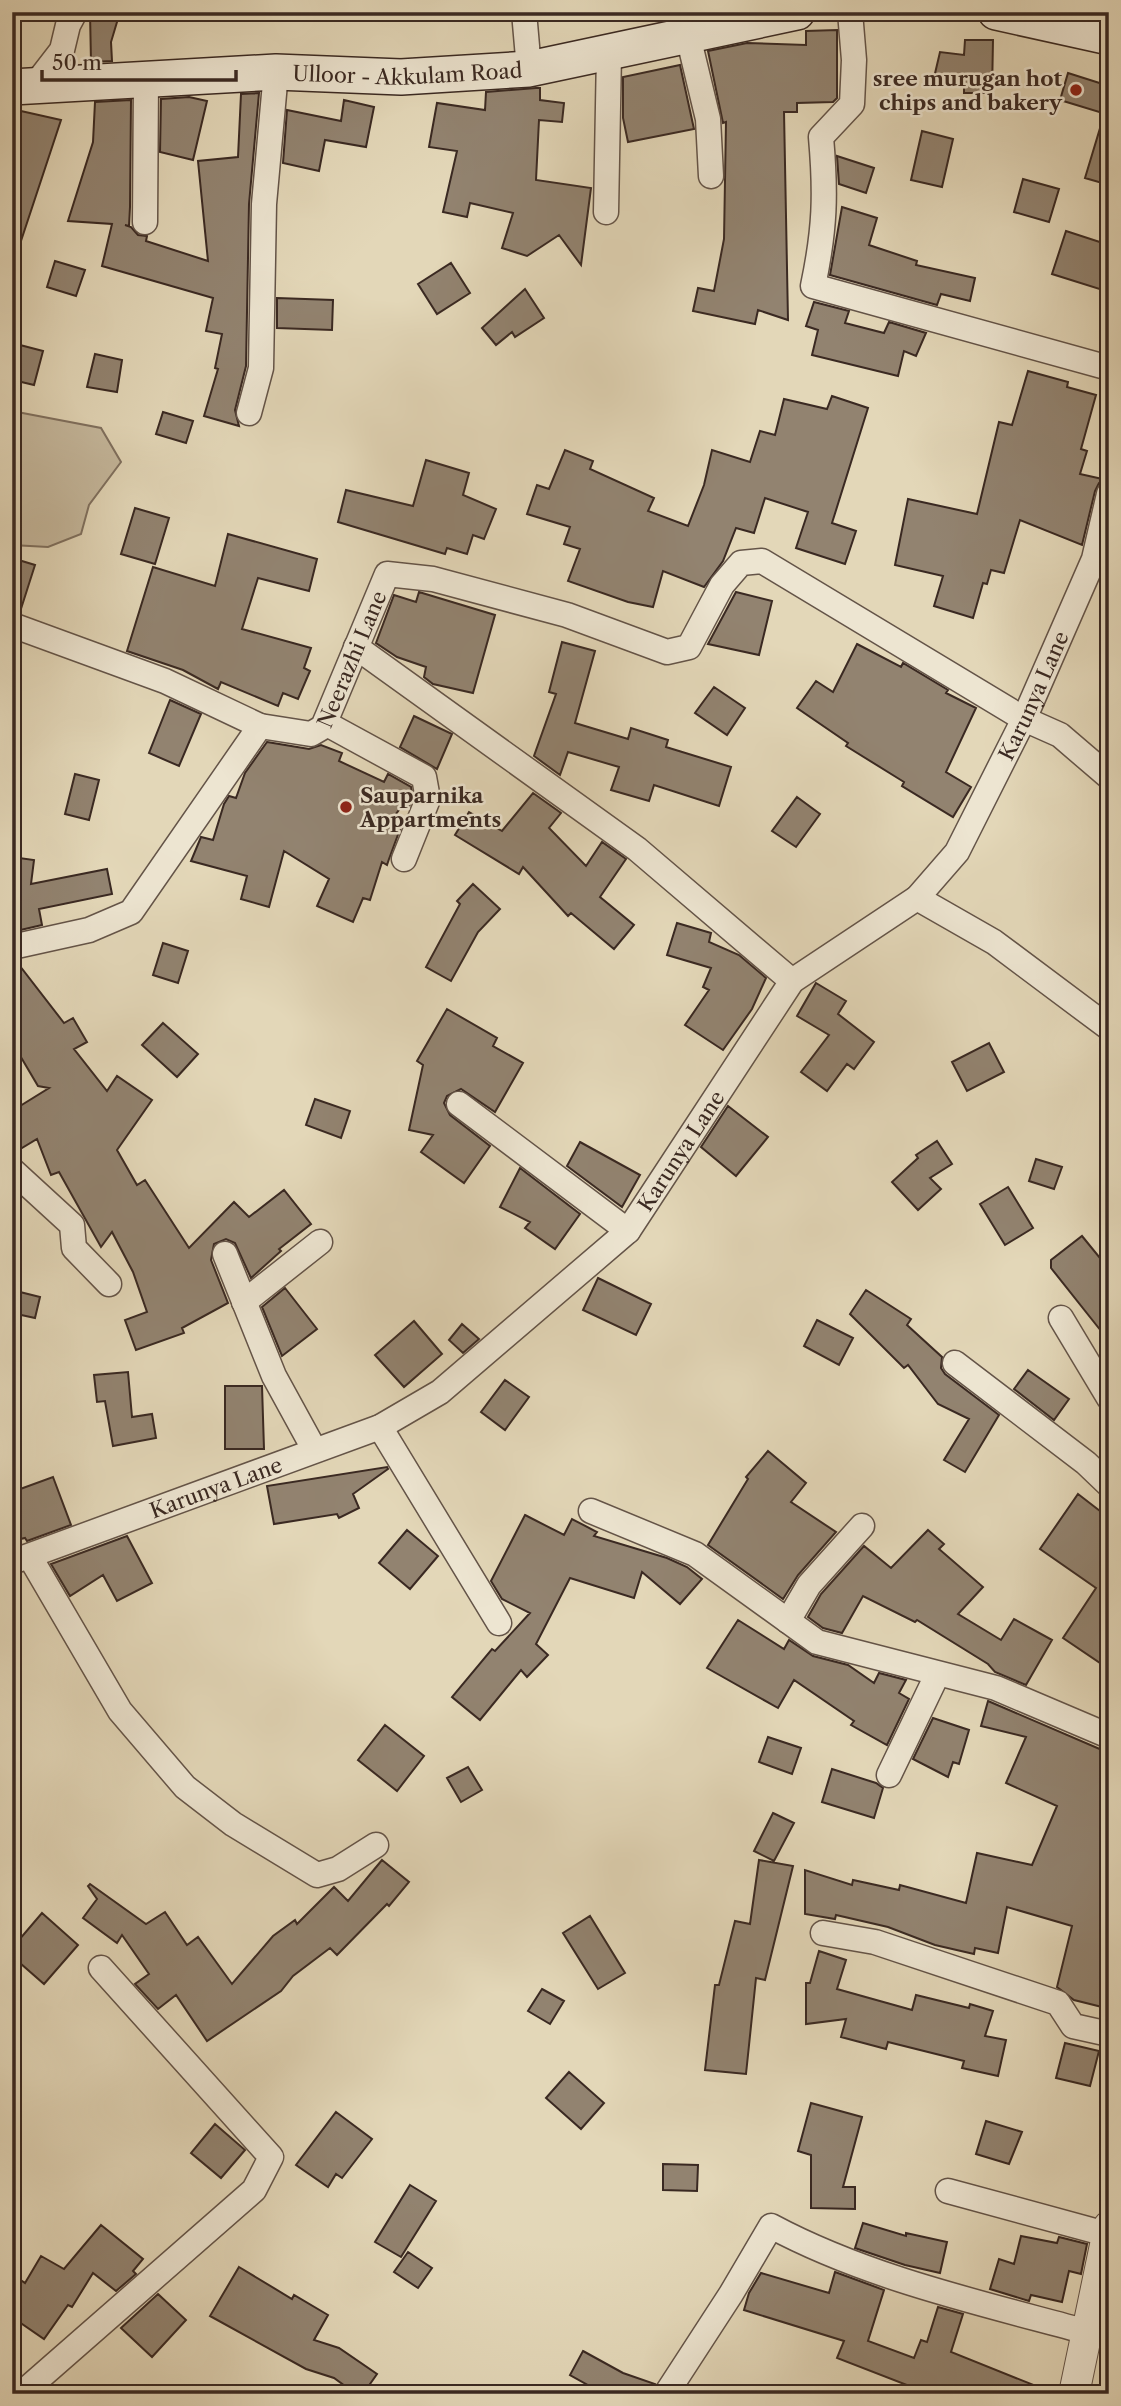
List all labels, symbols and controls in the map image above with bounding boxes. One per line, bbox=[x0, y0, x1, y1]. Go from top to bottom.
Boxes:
scale bar bbox=[42, 38, 236, 82]
text: 50 m bbox=[52, 50, 102, 75]
street label: Ulloor - Akkulam Road bbox=[292, 57, 523, 90]
place label: sree murugan hot chips and bakery bbox=[873, 66, 1063, 115]
marker: sree murugan hot chips and bakery bbox=[1068, 82, 1084, 98]
street label: Neerazhi Lane bbox=[312, 587, 391, 731]
street label: Karunya Lane bbox=[993, 627, 1073, 764]
place label: Sauparnika Appartments bbox=[359, 783, 501, 832]
marker: Sauparnika Appartments bbox=[338, 799, 354, 815]
street label: Karunya Lane bbox=[632, 1086, 729, 1216]
street label: Karunya Lane bbox=[146, 1452, 285, 1523]

